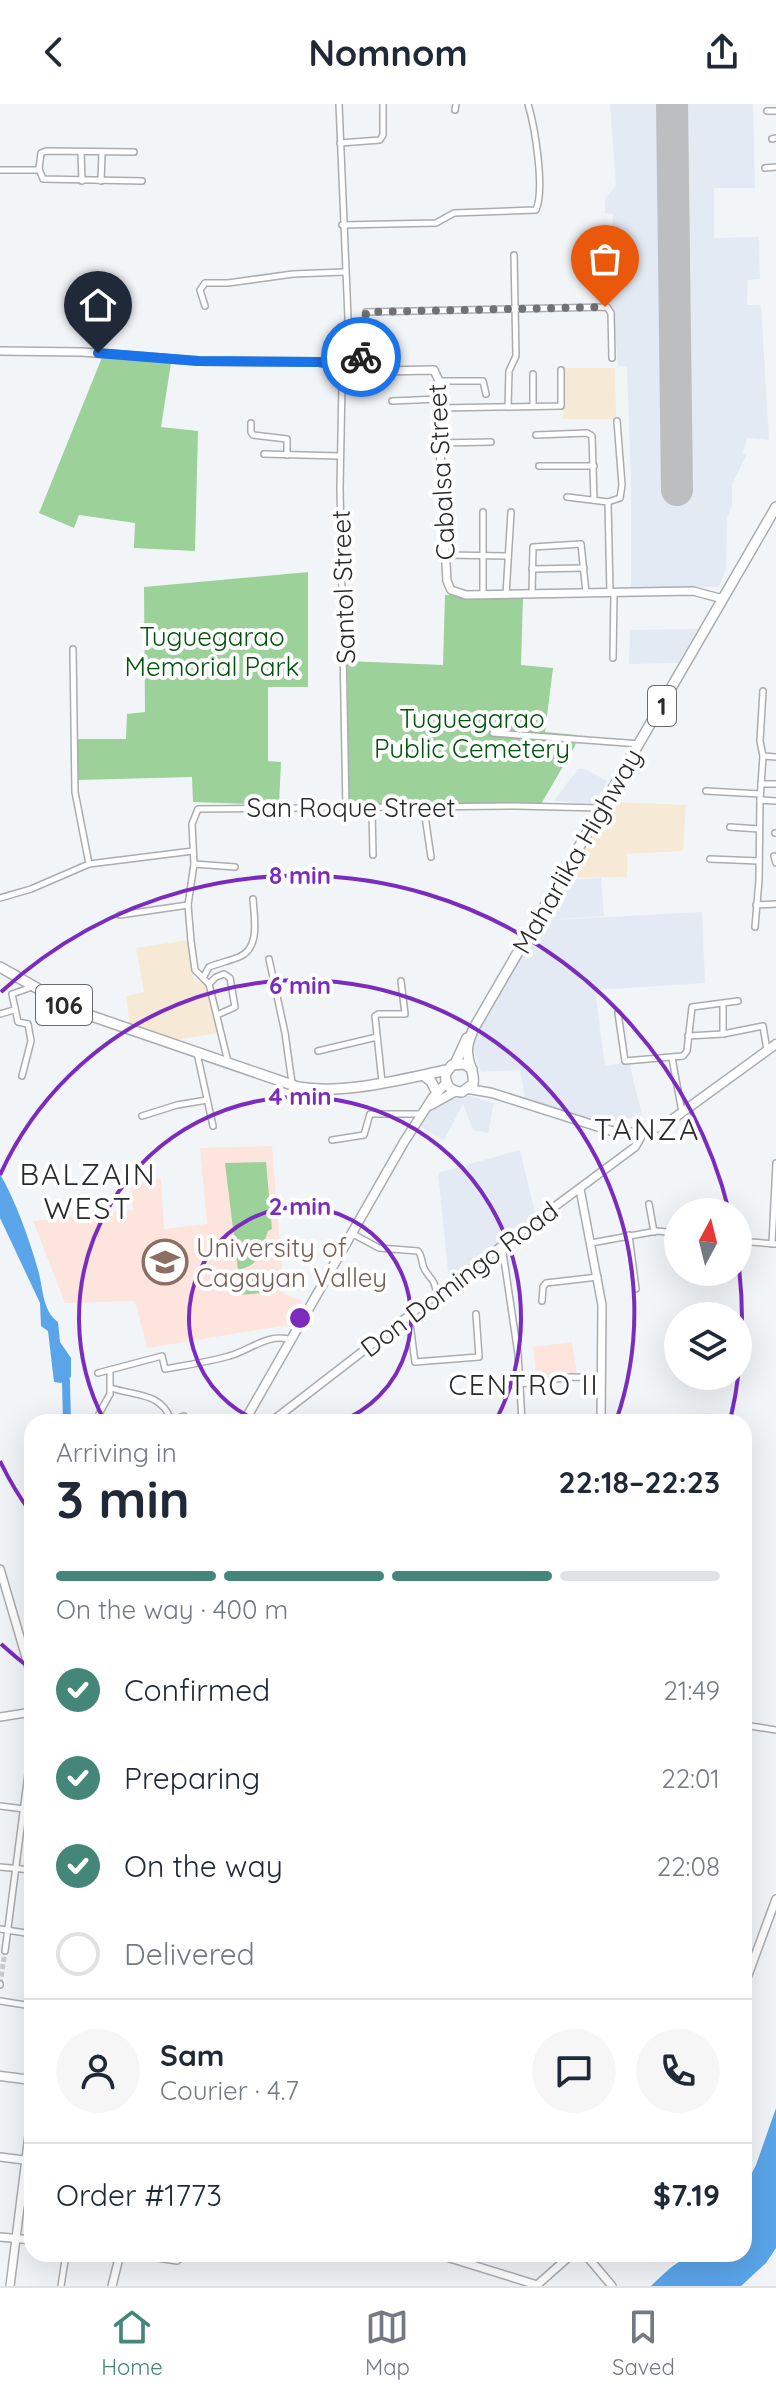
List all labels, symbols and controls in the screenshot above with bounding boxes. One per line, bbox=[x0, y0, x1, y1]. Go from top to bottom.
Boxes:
icon: back bbox=[32, 30, 76, 74]
text: Nomnom bbox=[308, 30, 468, 75]
icon: share bbox=[700, 30, 744, 74]
pin bbox=[571, 225, 639, 307]
icon: bag bbox=[583, 237, 627, 281]
pin bbox=[64, 271, 132, 353]
icon: home bbox=[76, 283, 120, 327]
courier bbox=[321, 317, 401, 397]
icon: bike bbox=[339, 335, 383, 379]
street label: Cabalsa Street bbox=[420, 383, 462, 561]
street label: Santol Street bbox=[324, 510, 362, 664]
park label: Tuguegarao Memorial Park bbox=[124, 620, 300, 683]
road number: 1 bbox=[648, 686, 676, 726]
park label: Tuguegarao Public Cemetery bbox=[374, 702, 570, 765]
street label: Maharlika Highway bbox=[505, 743, 649, 959]
street label: San Roque Street bbox=[247, 791, 455, 824]
text: 8 min bbox=[269, 860, 331, 890]
text: 6 min bbox=[269, 970, 331, 1000]
road number: 106 bbox=[36, 985, 92, 1025]
text: 4 min bbox=[269, 1081, 331, 1111]
district label: TANZA bbox=[594, 1110, 700, 1148]
district label: BALZAIN WEST bbox=[20, 1155, 156, 1227]
text: 2 min bbox=[269, 1191, 331, 1221]
street label: Don Domingo Road bbox=[354, 1194, 564, 1364]
north arrow bbox=[664, 1198, 752, 1286]
map controls bbox=[664, 1198, 752, 1390]
place label: University of Cagayan Valley bbox=[196, 1231, 387, 1294]
school or university icon: University of Cagayan Valley bbox=[141, 1238, 189, 1286]
button: layers bbox=[664, 1302, 752, 1390]
centre of rings bbox=[286, 1304, 314, 1332]
district label: CENTRO II bbox=[448, 1367, 600, 1402]
text: Arriving in bbox=[56, 1436, 177, 1469]
text: 22:18–22:23 bbox=[559, 1463, 720, 1501]
text: 3 min bbox=[56, 1466, 190, 1531]
text: On the way · 400 m bbox=[56, 1593, 288, 1626]
icon: check bbox=[56, 1668, 100, 1712]
text: Confirmed bbox=[124, 1671, 270, 1709]
text: 21:49 bbox=[663, 1674, 720, 1707]
icon: check bbox=[56, 1756, 100, 1800]
text: Preparing bbox=[124, 1759, 260, 1797]
text: 22:01 bbox=[661, 1762, 720, 1795]
icon: check bbox=[56, 1844, 100, 1888]
text: On the way bbox=[124, 1847, 283, 1885]
text: 22:08 bbox=[657, 1850, 720, 1883]
text: Delivered bbox=[124, 1935, 255, 1973]
button: person bbox=[56, 2029, 140, 2113]
button: chat bbox=[532, 2029, 616, 2113]
button: phone bbox=[636, 2029, 720, 2113]
text: Sam bbox=[160, 2036, 224, 2074]
text: Courier · 4.7 bbox=[160, 2074, 299, 2107]
text: Order #1773 bbox=[56, 2176, 222, 2214]
text: $7.19 bbox=[653, 2176, 720, 2214]
tab: Home bbox=[101, 2305, 163, 2381]
tab: Map bbox=[365, 2305, 410, 2381]
tab: Saved bbox=[612, 2305, 675, 2381]

